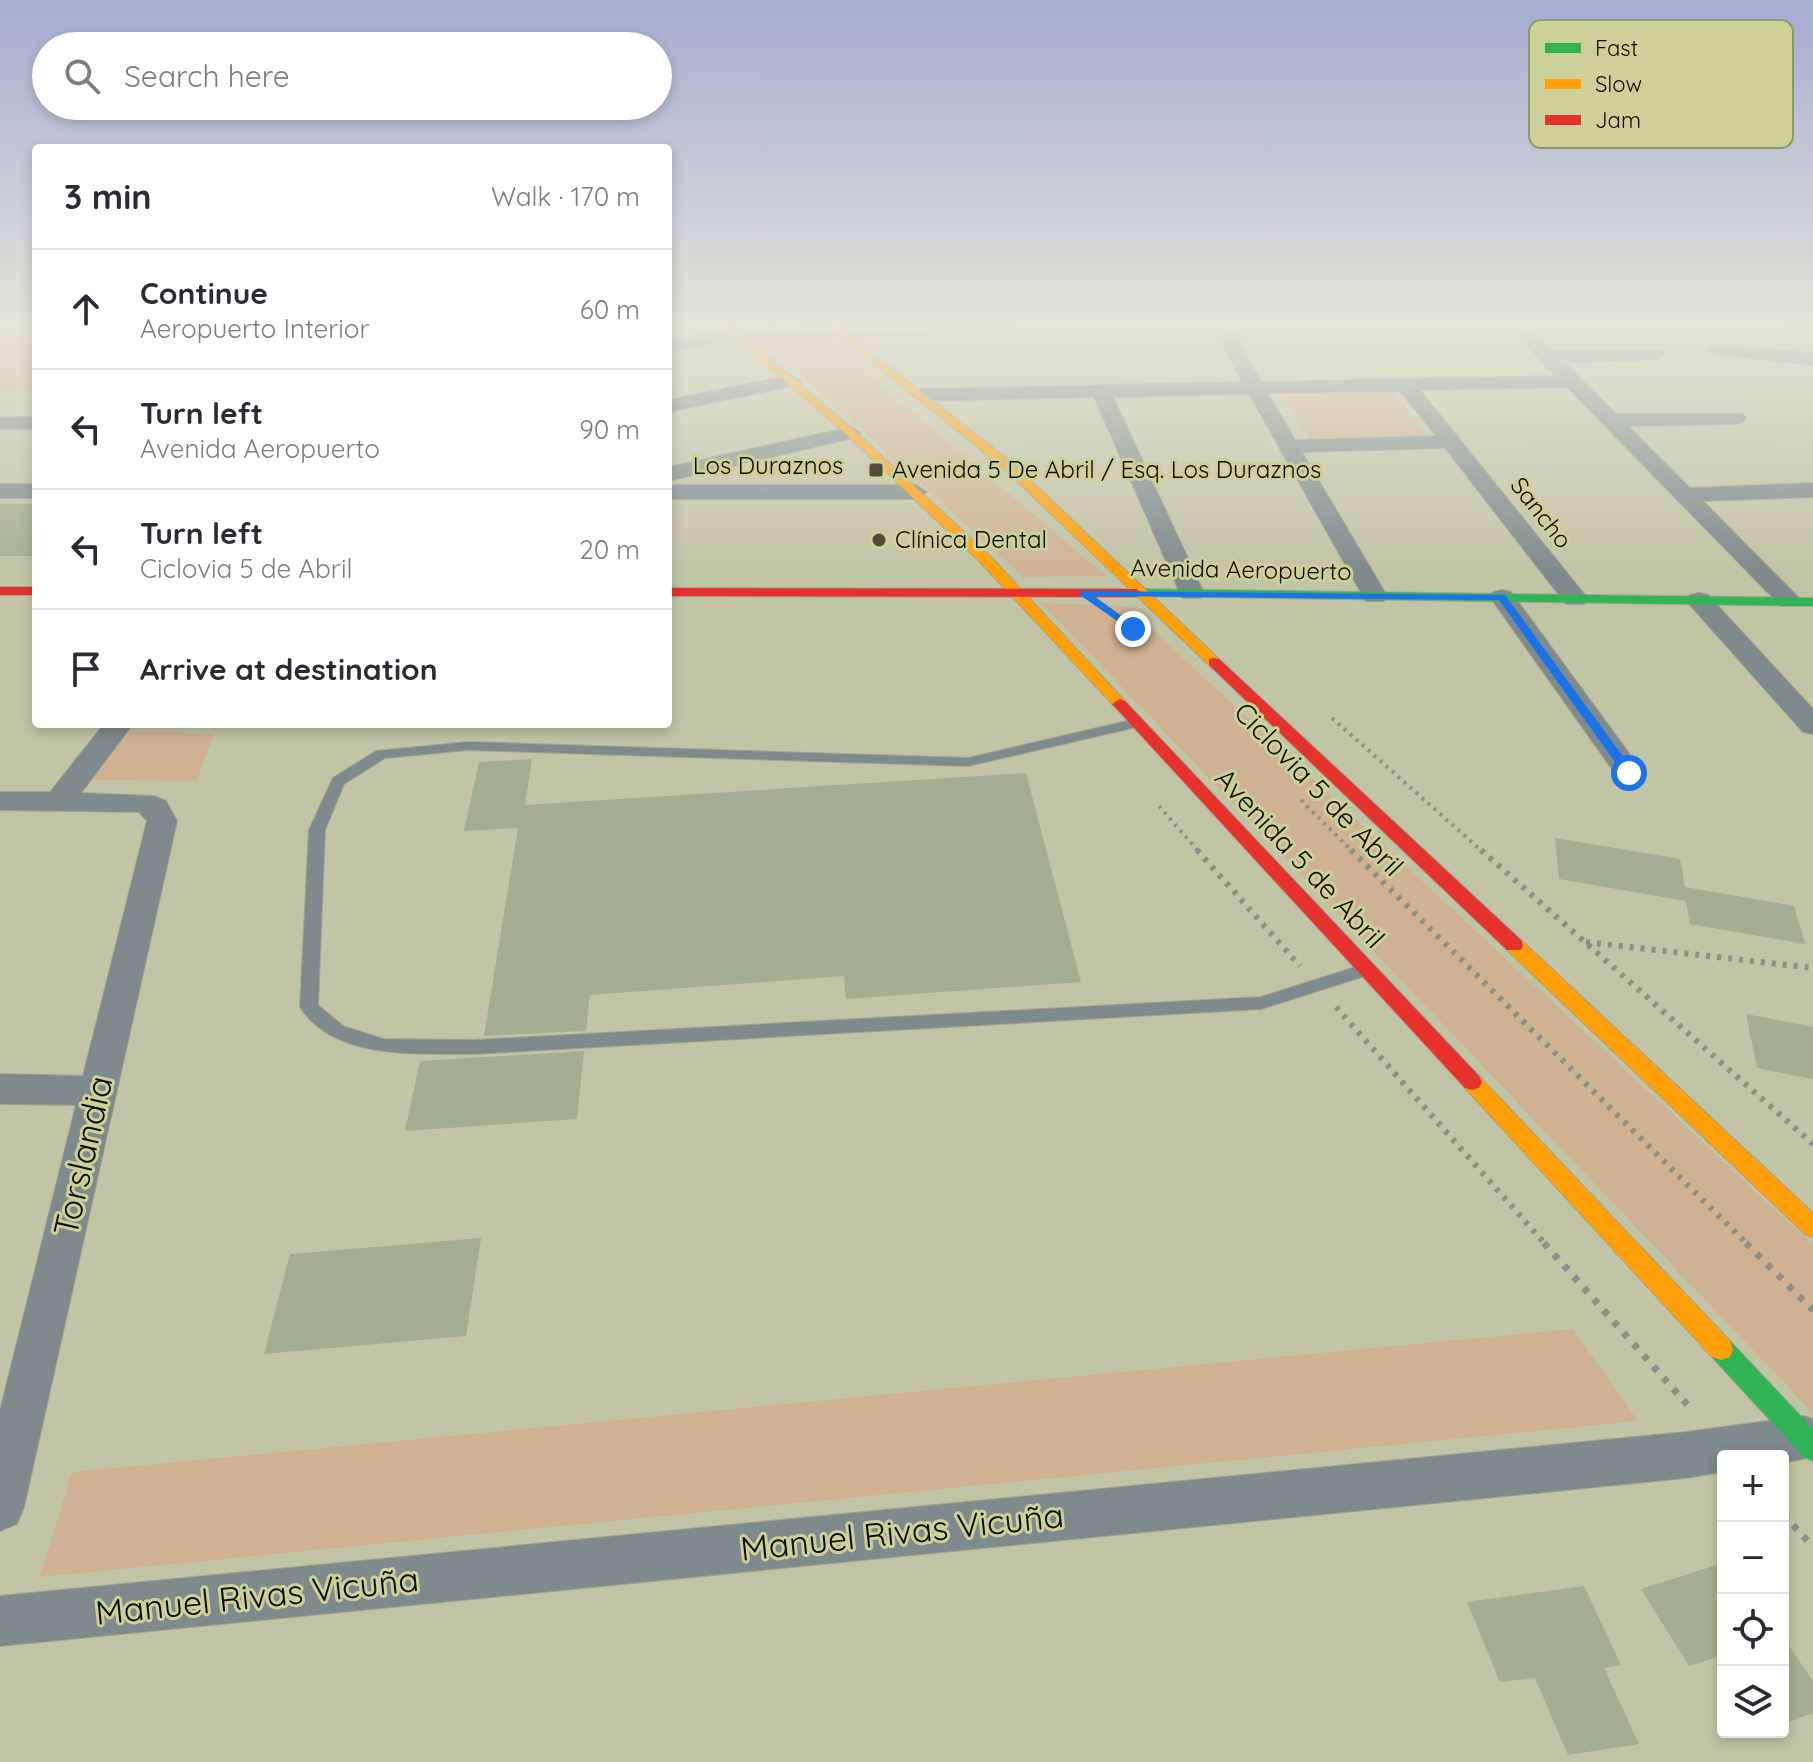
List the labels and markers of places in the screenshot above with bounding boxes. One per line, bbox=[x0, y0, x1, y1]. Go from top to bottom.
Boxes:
place label: Avenida 5 De Abril / Esq. Los Duraznos bbox=[892, 454, 1321, 484]
marker: Avenida 5 De Abril / Esq. Los Duraznos bbox=[867, 461, 885, 479]
place label: Clínica Dental bbox=[895, 524, 1047, 554]
marker: Clínica Dental bbox=[870, 531, 888, 549]

